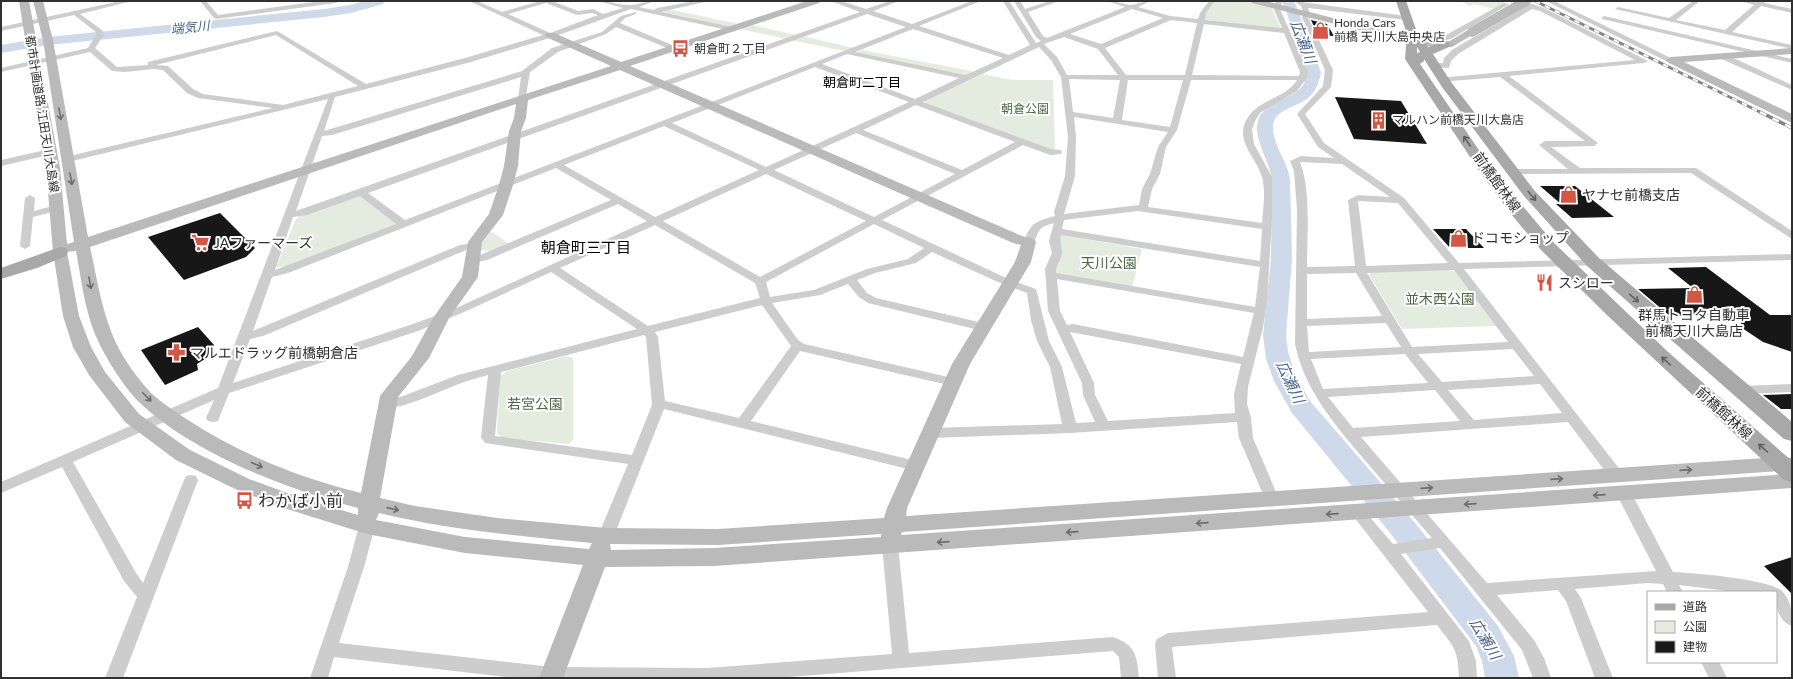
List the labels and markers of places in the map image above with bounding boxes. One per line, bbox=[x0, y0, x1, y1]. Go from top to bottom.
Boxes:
place label: Honda Cars 前橋 天川大島中央店 bbox=[1334, 15, 1445, 44]
shop icon: Honda Cars 前橋 天川大島中央店 bbox=[1311, 20, 1331, 40]
bus stop icon: 朝倉町２丁目 bbox=[671, 39, 691, 59]
place label: 朝倉町２丁目 bbox=[694, 41, 766, 56]
building icon: マルハン前橋天川大島店 bbox=[1369, 110, 1389, 130]
place label: マルハン前橋天川大島店 bbox=[1392, 112, 1524, 127]
shop icon: ヤナセ前橋支店 bbox=[1559, 185, 1579, 205]
place label: ヤナセ前橋支店 bbox=[1582, 186, 1680, 203]
shop icon: ドコモショップ bbox=[1448, 228, 1468, 248]
place label: ドコモショップ bbox=[1471, 229, 1569, 246]
supermarket icon: JAファーマーズ bbox=[191, 233, 211, 253]
place label: JAファーマーズ bbox=[214, 234, 313, 251]
restaurant icon: スシロー bbox=[1535, 273, 1555, 293]
place label: スシロー bbox=[1558, 274, 1614, 291]
shop icon: 群馬トヨタ自動車 前橋天川大島店 bbox=[1684, 285, 1704, 305]
place label: 群馬トヨタ自動車 前橋天川大島店 bbox=[1638, 306, 1750, 339]
pharmacy icon: マルエドラッグ前橋朝倉店 bbox=[167, 343, 187, 363]
place label: マルエドラッグ前橋朝倉店 bbox=[190, 344, 358, 361]
place label: わかば小前 bbox=[258, 490, 343, 511]
bus stop icon: わかば小前 bbox=[235, 491, 255, 511]

